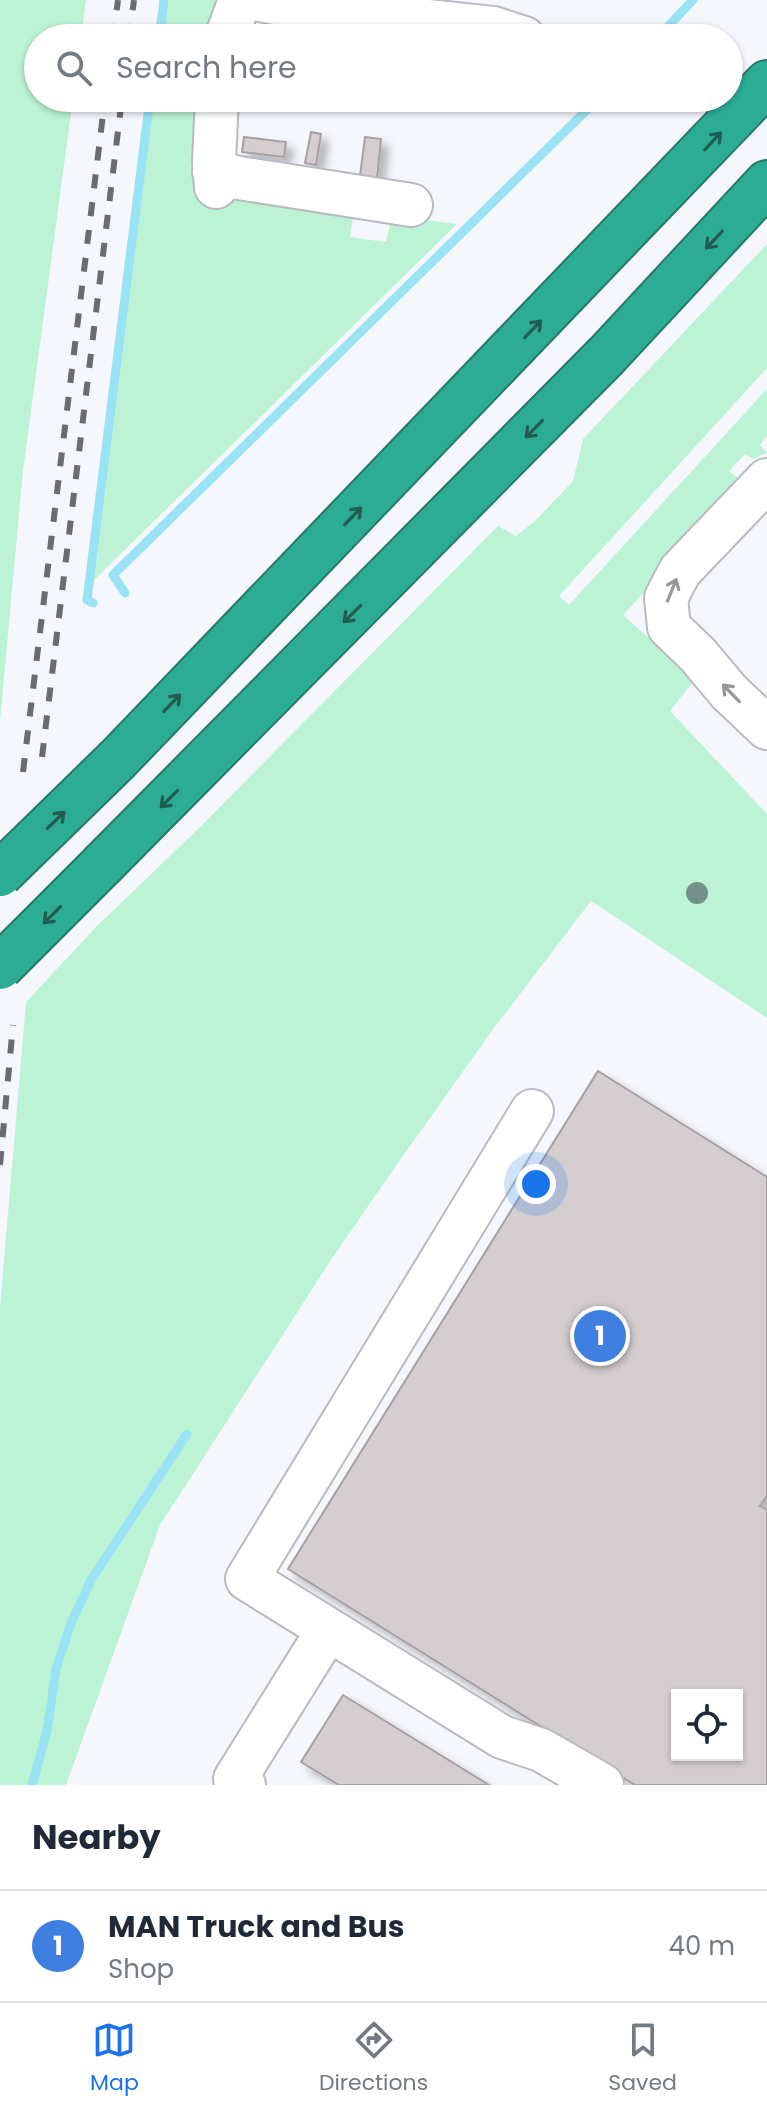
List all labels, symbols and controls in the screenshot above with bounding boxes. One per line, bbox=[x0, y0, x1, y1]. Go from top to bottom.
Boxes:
search box bbox=[24, 24, 743, 112]
icon: search bbox=[52, 46, 96, 90]
text: Search here bbox=[116, 46, 297, 89]
one-way arrow bbox=[703, 131, 722, 151]
one-way arrow bbox=[705, 230, 723, 250]
one-way arrow bbox=[523, 320, 542, 339]
one-way arrow bbox=[525, 419, 544, 438]
one-way arrow bbox=[343, 506, 362, 526]
one-way arrow bbox=[666, 579, 680, 603]
one-way arrow bbox=[343, 604, 362, 623]
one-way arrow bbox=[721, 683, 740, 703]
one-way arrow bbox=[162, 694, 181, 713]
one-way arrow bbox=[159, 789, 179, 808]
one-way arrow bbox=[46, 811, 65, 830]
one-way arrow bbox=[43, 905, 62, 924]
your location bbox=[516, 1164, 556, 1204]
pin: 1 bbox=[574, 1306, 626, 1366]
map controls bbox=[671, 1689, 743, 1761]
button: locate bbox=[671, 1689, 743, 1761]
text: Nearby bbox=[32, 1813, 161, 1861]
text: MAN Truck and Bus bbox=[108, 1905, 404, 1948]
text: 1 bbox=[53, 1928, 63, 1964]
text: 40 m bbox=[669, 1928, 735, 1964]
text: Shop bbox=[108, 1951, 174, 1987]
tab: Map bbox=[90, 2018, 139, 2099]
tab: Directions bbox=[319, 2018, 428, 2099]
tab: Saved bbox=[608, 2018, 677, 2099]

